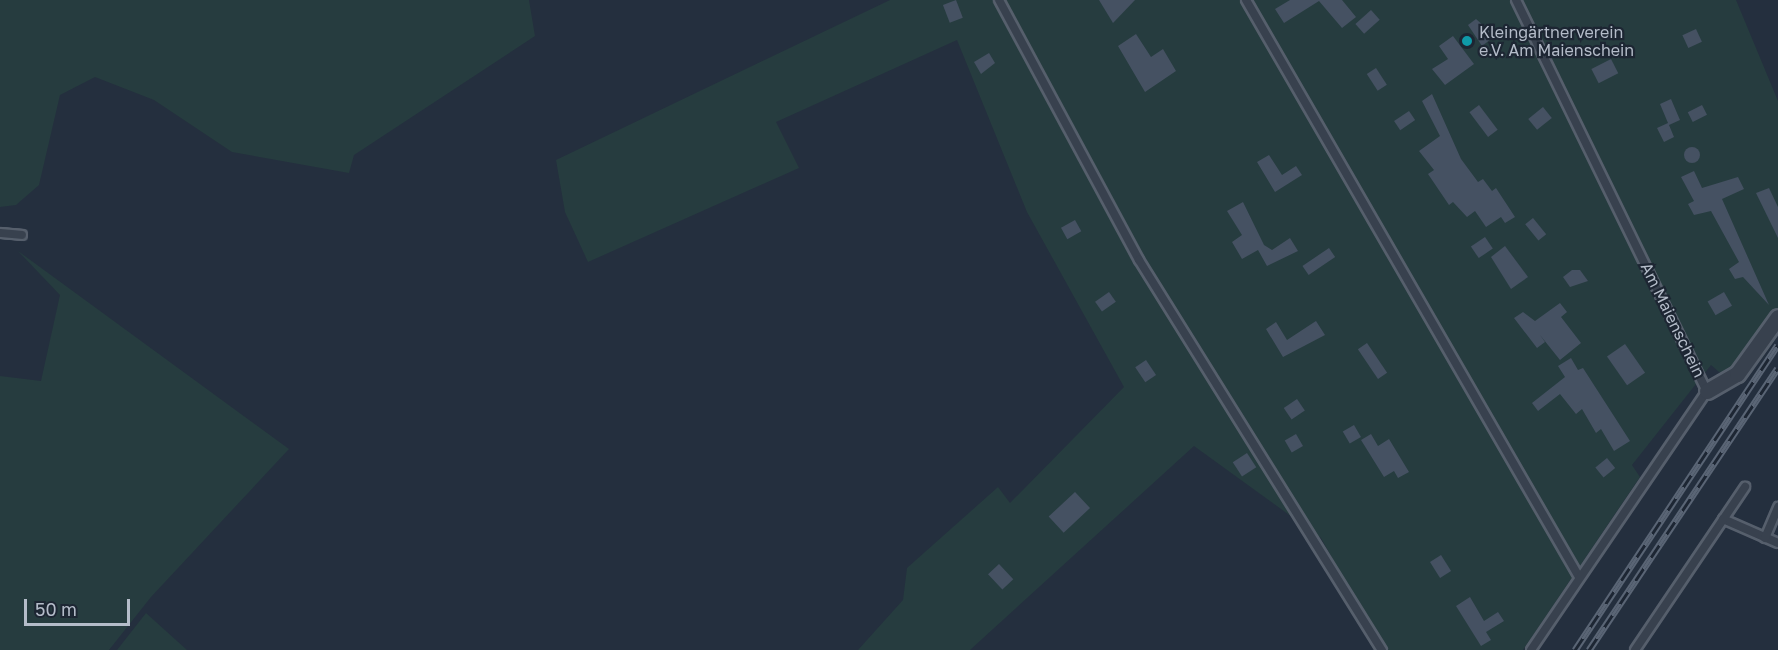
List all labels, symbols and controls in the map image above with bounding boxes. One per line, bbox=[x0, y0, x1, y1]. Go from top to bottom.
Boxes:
place label: Kleingärtnerverein e.V. Am Maienschein bbox=[1479, 22, 1634, 60]
marker: Kleingärtnerverein e.V. Am Maienschein bbox=[1460, 34, 1474, 48]
street label: Am Maienschein bbox=[1637, 259, 1709, 381]
scale bar bbox=[27, 587, 134, 625]
text: 50 m bbox=[35, 598, 77, 620]

